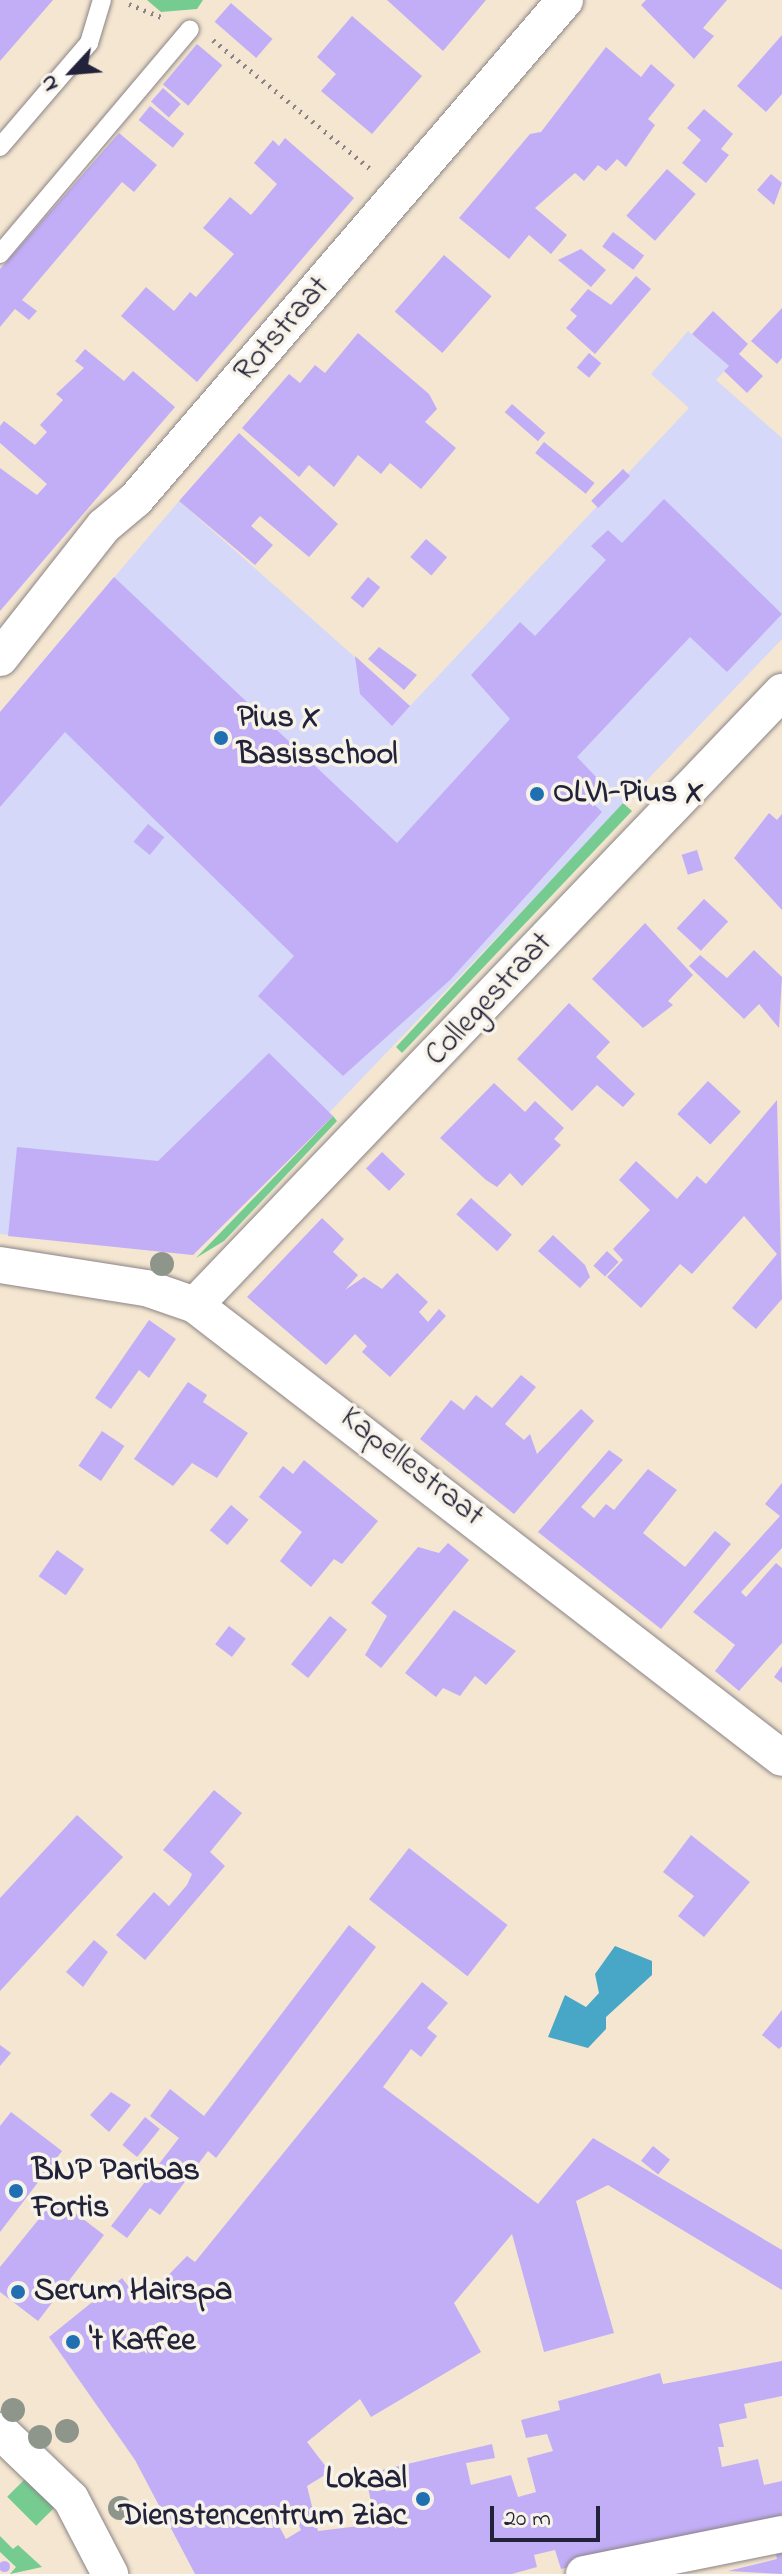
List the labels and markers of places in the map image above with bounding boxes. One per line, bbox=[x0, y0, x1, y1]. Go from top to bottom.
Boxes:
place label: Pius X Basisschool bbox=[237, 701, 398, 776]
marker: Pius X Basisschool bbox=[212, 729, 230, 747]
place label: OLVI-Pius X bbox=[553, 775, 704, 813]
marker: OLVI-Pius X bbox=[528, 785, 546, 803]
place label: BNP Paribas Fortis bbox=[32, 2154, 200, 2229]
marker: BNP Paribas Fortis bbox=[7, 2182, 25, 2200]
place label: Serum Hairspa bbox=[34, 2273, 232, 2311]
marker: Serum Hairspa bbox=[9, 2283, 27, 2301]
place label: 't Kaffee bbox=[89, 2323, 196, 2361]
marker: 't Kaffee bbox=[64, 2333, 82, 2351]
place label: Lokaal Dienstencentrum Ziac bbox=[119, 2462, 407, 2537]
marker: Lokaal Dienstencentrum Ziac bbox=[414, 2490, 432, 2508]

